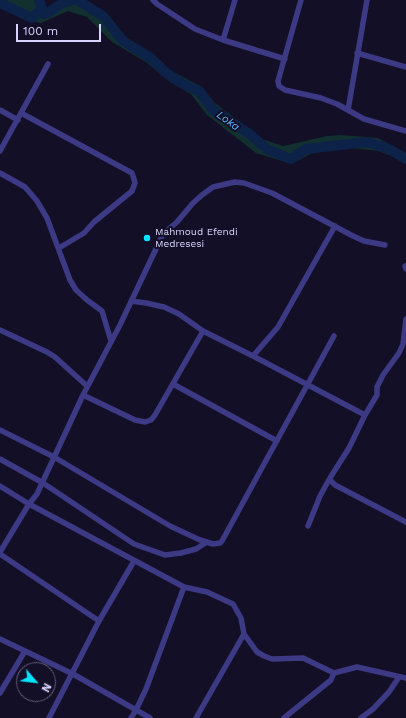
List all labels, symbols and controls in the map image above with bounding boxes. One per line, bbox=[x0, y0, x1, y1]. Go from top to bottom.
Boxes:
scale bar bbox=[18, 16, 103, 42]
text: 100 m bbox=[23, 24, 58, 38]
water label: Loka bbox=[214, 108, 242, 134]
place label: Mahmoud Efendi Medresesi bbox=[155, 226, 238, 250]
marker: Mahmoud Efendi Medresesi bbox=[142, 233, 152, 243]
north arrow bbox=[16, 662, 56, 702]
text: N bbox=[39, 681, 54, 694]

